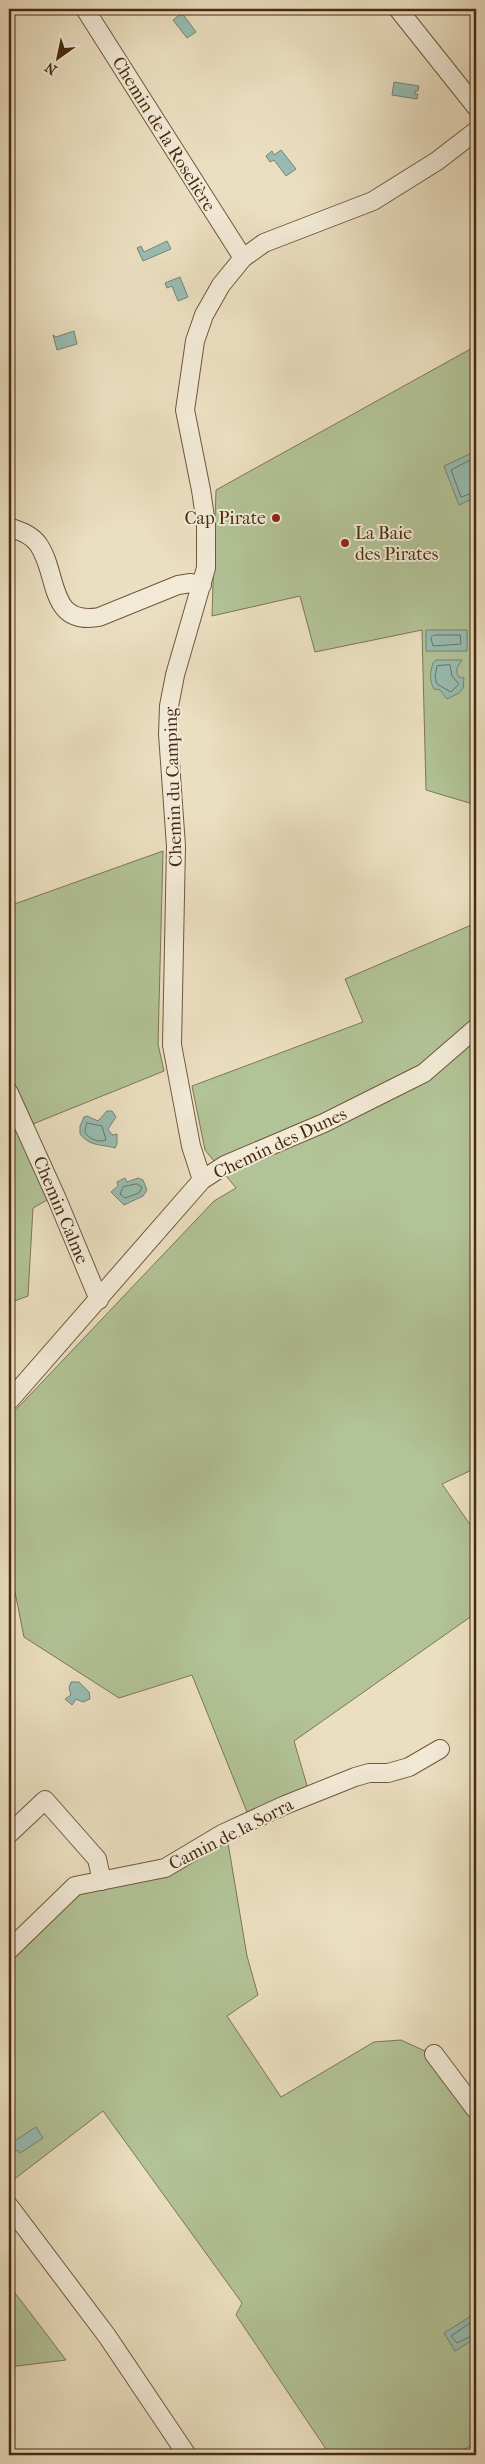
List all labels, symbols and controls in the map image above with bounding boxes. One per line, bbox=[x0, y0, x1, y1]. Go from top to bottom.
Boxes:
north arrow bbox=[32, 32, 82, 82]
street label: Chemin de la Roselière bbox=[107, 53, 220, 216]
text: N bbox=[42, 58, 60, 79]
place label: Cap Pirate bbox=[184, 508, 266, 529]
marker: Cap Pirate bbox=[270, 512, 282, 524]
place label: La Baie des Pirates bbox=[355, 523, 439, 565]
marker: La Baie des Pirates bbox=[339, 537, 351, 549]
street label: Chemin du Camping bbox=[160, 706, 187, 867]
street label: Chemin des Dunes bbox=[210, 1103, 351, 1184]
street label: Chemin Calme bbox=[28, 1153, 93, 1267]
street label: Camin de la Sorra bbox=[166, 1794, 297, 1875]

